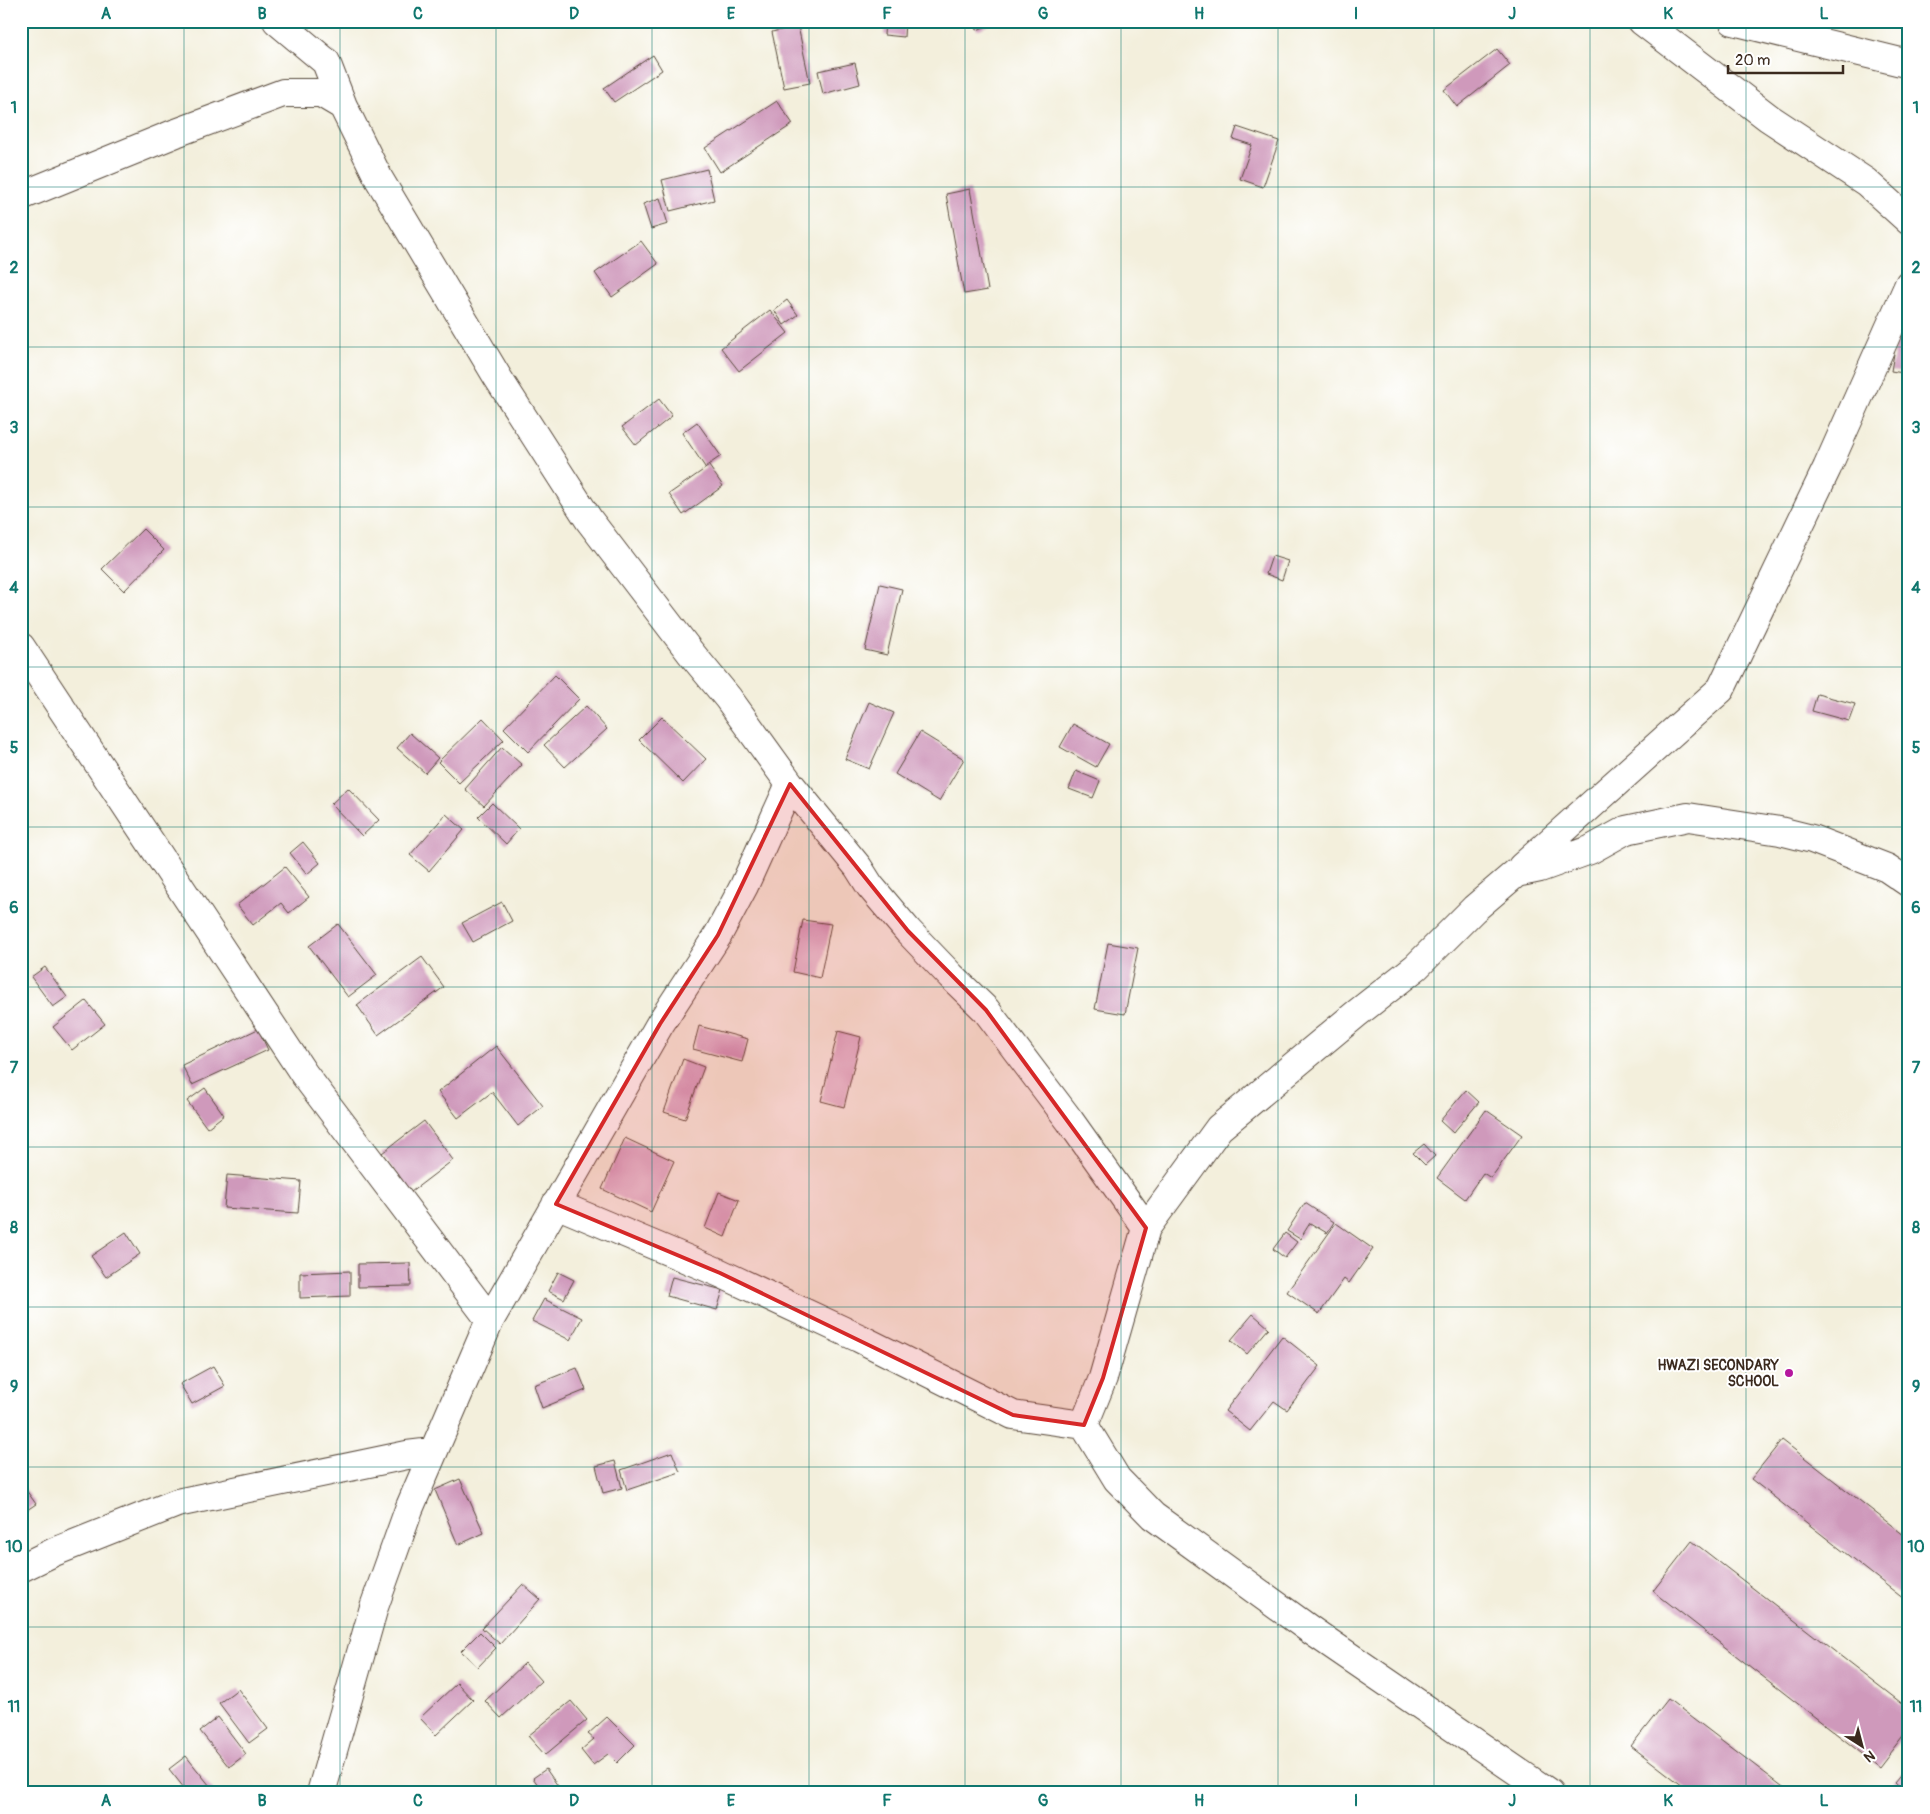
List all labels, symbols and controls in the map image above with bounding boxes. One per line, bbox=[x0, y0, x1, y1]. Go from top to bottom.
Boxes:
text: A bbox=[101, 4, 112, 24]
text: B bbox=[257, 4, 267, 24]
text: C bbox=[413, 4, 423, 24]
text: D bbox=[569, 4, 579, 24]
text: E bbox=[727, 4, 736, 24]
text: F bbox=[882, 4, 892, 24]
text: G bbox=[1038, 4, 1049, 24]
text: H bbox=[1194, 4, 1204, 24]
text: I bbox=[1354, 4, 1358, 24]
text: J bbox=[1508, 4, 1516, 24]
text: K bbox=[1663, 4, 1673, 24]
text: L bbox=[1819, 4, 1829, 24]
scale bar bbox=[1728, 42, 1842, 74]
text: 20 m bbox=[1735, 51, 1770, 70]
text: 1 bbox=[11, 98, 17, 118]
text: 1 bbox=[1913, 98, 1919, 118]
text: 2 bbox=[10, 258, 19, 278]
text: 2 bbox=[1912, 258, 1921, 278]
text: 3 bbox=[10, 418, 19, 438]
text: 3 bbox=[1912, 418, 1921, 438]
text: 4 bbox=[9, 578, 19, 598]
text: 4 bbox=[1911, 578, 1921, 598]
text: 5 bbox=[10, 738, 19, 758]
text: 5 bbox=[1912, 738, 1921, 758]
text: 6 bbox=[9, 898, 19, 918]
text: 6 bbox=[1911, 898, 1921, 918]
text: 7 bbox=[10, 1058, 19, 1078]
text: 7 bbox=[1912, 1058, 1921, 1078]
text: 8 bbox=[10, 1218, 18, 1238]
text: 8 bbox=[1912, 1218, 1920, 1238]
place label: HWAZI SECONDARY SCHOOL bbox=[1657, 1357, 1780, 1390]
marker: HWAZI SECONDARY SCHOOL bbox=[1783, 1367, 1795, 1379]
text: 9 bbox=[10, 1377, 18, 1397]
text: 9 bbox=[1912, 1377, 1920, 1397]
text: 10 bbox=[5, 1537, 23, 1557]
text: 10 bbox=[1907, 1537, 1925, 1557]
text: 11 bbox=[8, 1697, 20, 1717]
text: 11 bbox=[1910, 1697, 1922, 1717]
north arrow bbox=[1838, 1722, 1888, 1772]
text: N bbox=[1861, 1746, 1878, 1766]
text: A bbox=[101, 1791, 112, 1811]
text: B bbox=[257, 1791, 267, 1811]
text: C bbox=[413, 1791, 423, 1811]
text: D bbox=[569, 1791, 579, 1811]
text: E bbox=[727, 1791, 736, 1811]
text: F bbox=[882, 1791, 892, 1811]
text: G bbox=[1038, 1791, 1049, 1811]
text: H bbox=[1194, 1791, 1204, 1811]
text: I bbox=[1354, 1791, 1358, 1811]
text: J bbox=[1508, 1791, 1516, 1811]
text: K bbox=[1663, 1791, 1673, 1811]
text: L bbox=[1819, 1791, 1829, 1811]

